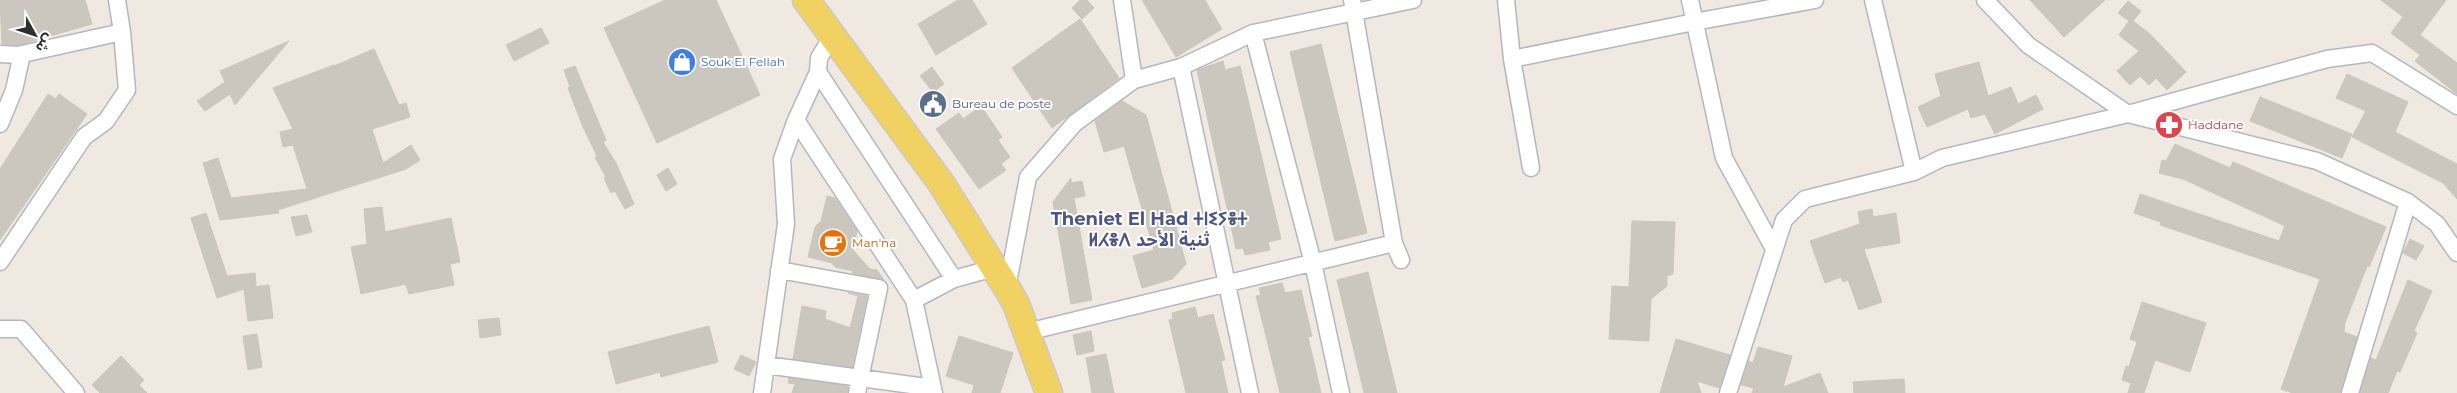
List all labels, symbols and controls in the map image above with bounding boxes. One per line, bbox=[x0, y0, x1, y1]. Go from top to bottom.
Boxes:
north arrow bbox=[10, 10, 60, 60]
text: ش bbox=[32, 30, 58, 56]
shop icon: Souk El Fellah bbox=[667, 47, 697, 77]
place label: Souk El Fellah bbox=[701, 54, 785, 69]
public building icon: Bureau de poste bbox=[918, 89, 948, 119]
place label: Bureau de poste bbox=[952, 96, 1051, 111]
pharmacy icon: Haddane bbox=[2154, 110, 2184, 140]
place label: Haddane bbox=[2188, 117, 2244, 132]
district label: Theniet El Had ⵜⵏⵉⵢⴻⵜ ⵍⵃⴻⴷ ثنية الأحد bbox=[1051, 208, 1247, 251]
cafe icon: Man'na bbox=[818, 228, 848, 258]
place label: Man'na bbox=[852, 235, 896, 250]

